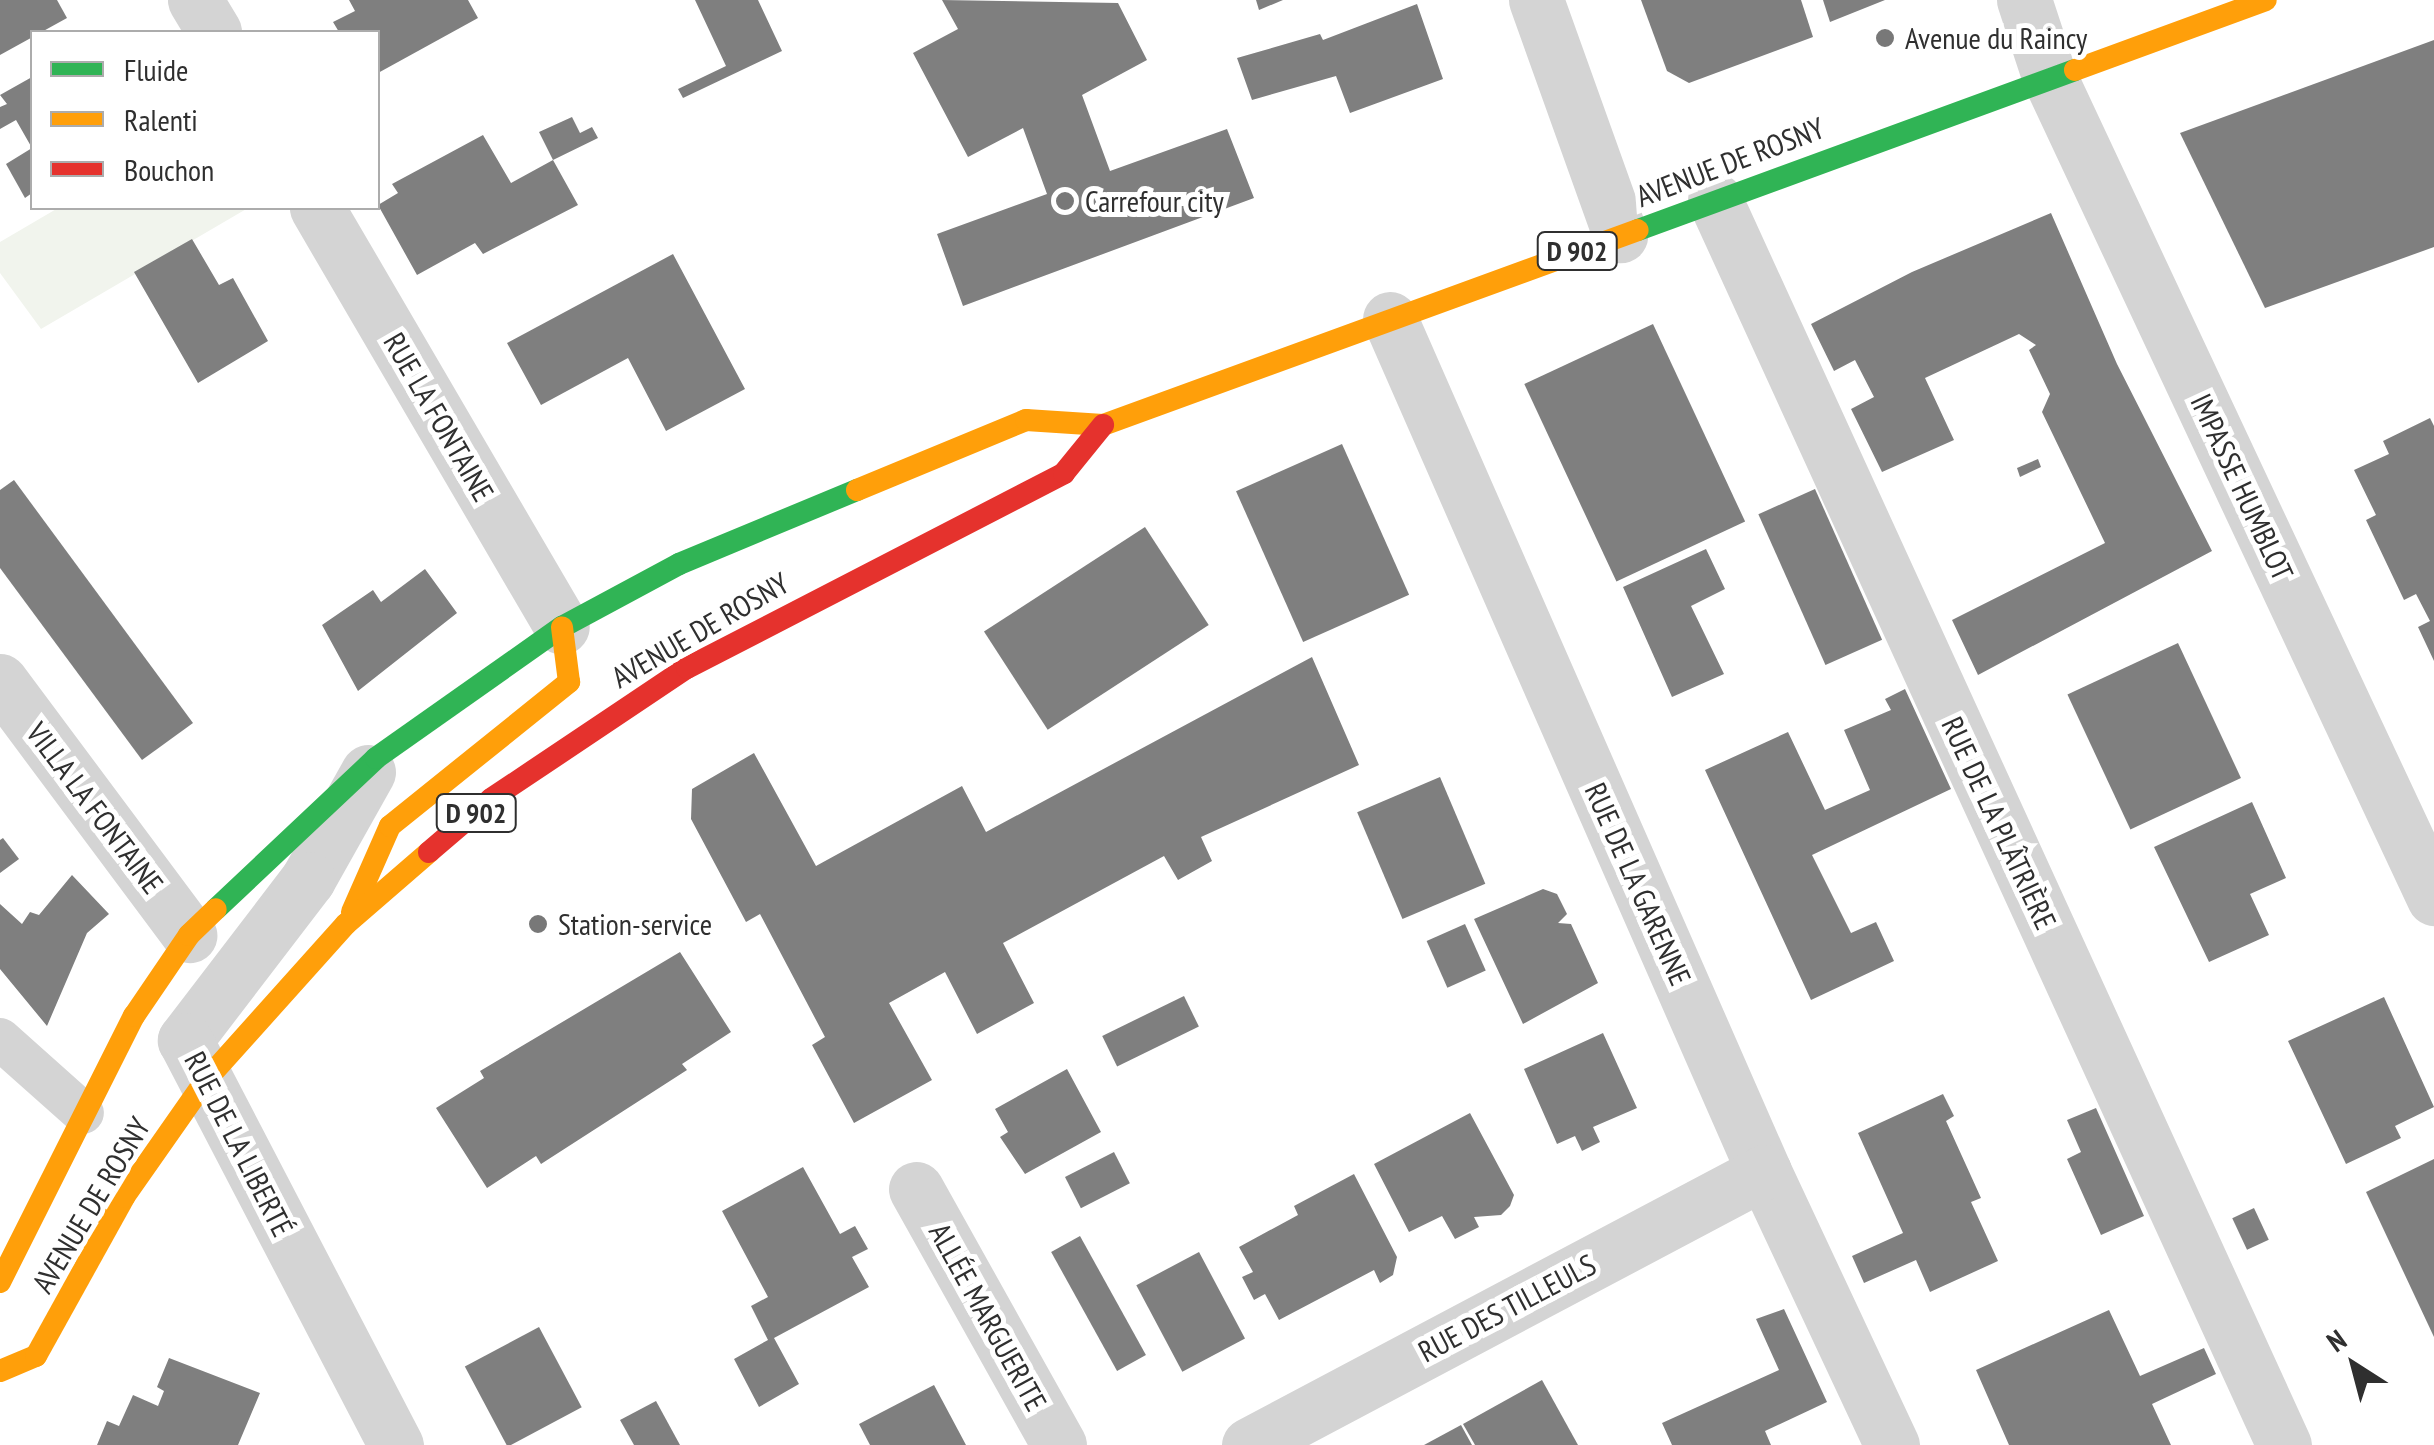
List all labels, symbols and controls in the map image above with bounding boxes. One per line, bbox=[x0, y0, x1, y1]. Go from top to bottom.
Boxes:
place label: Avenue du Raincy bbox=[1905, 20, 2087, 56]
marker: Avenue du Raincy bbox=[1874, 27, 1896, 49]
legend bbox=[30, 30, 380, 210]
text: Fluide bbox=[124, 50, 188, 89]
text: Ralenti bbox=[124, 100, 198, 139]
street label: AVENUE DE ROSNY bbox=[1631, 110, 1829, 214]
text: Bouchon bbox=[124, 150, 214, 189]
place label: Carrefour city bbox=[1085, 183, 1224, 219]
marker: Carrefour city bbox=[1054, 190, 1076, 212]
road number: D 902 bbox=[1534, 228, 1620, 274]
street label: RUE LA FONTAINE bbox=[376, 326, 502, 508]
street label: IMPASSE HUMBLOT bbox=[2183, 388, 2301, 586]
street label: AVENUE DE ROSNY bbox=[605, 565, 795, 695]
street label: RUE DE LA PLÂTRIÈRE bbox=[1934, 711, 2064, 935]
street label: VILLA LA FONTAINE bbox=[18, 715, 172, 901]
street label: RUE DE LA GARENNE bbox=[1577, 777, 1699, 991]
road number: D 902 bbox=[434, 790, 518, 836]
place label: Station-service bbox=[558, 906, 712, 942]
marker: Station-service bbox=[527, 913, 549, 935]
street label: RUE DE LA LIBERTÉ bbox=[177, 1045, 301, 1243]
street label: AVENUE DE ROSNY bbox=[24, 1111, 158, 1299]
street label: ALLÉE MARGUERITE bbox=[922, 1217, 1054, 1417]
street label: RUE DES TILLEULS bbox=[1412, 1246, 1602, 1370]
north arrow bbox=[2304, 1315, 2404, 1415]
text: N bbox=[2319, 1321, 2353, 1360]

